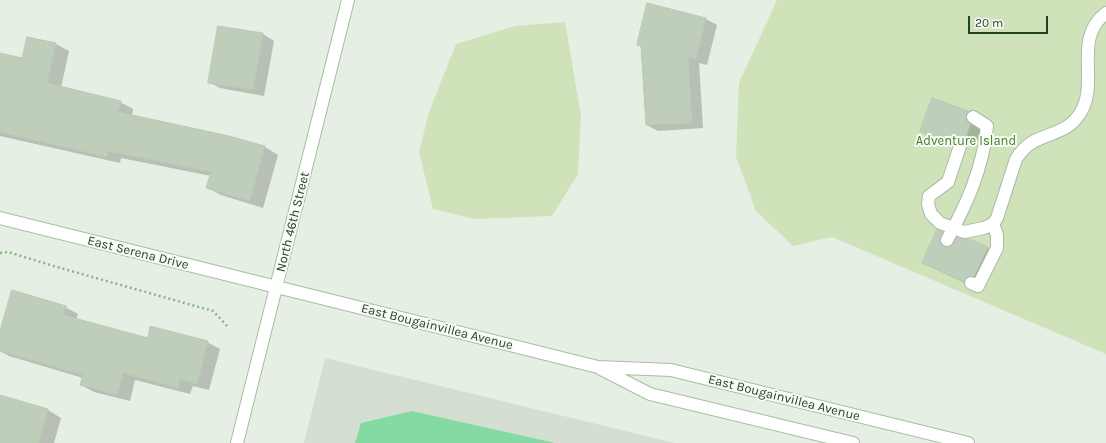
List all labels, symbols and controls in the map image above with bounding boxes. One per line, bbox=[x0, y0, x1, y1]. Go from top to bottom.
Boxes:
scale bar bbox=[970, 8, 1050, 34]
text: 20 m bbox=[975, 16, 1003, 30]
park label: Adventure Island bbox=[916, 133, 1016, 149]
street label: North 46th Street bbox=[273, 170, 313, 274]
street label: East Serena Drive bbox=[86, 233, 190, 273]
street label: East Bougainvillea Avenue bbox=[359, 301, 515, 353]
street label: East Bougainvillea Avenue bbox=[706, 372, 862, 424]

